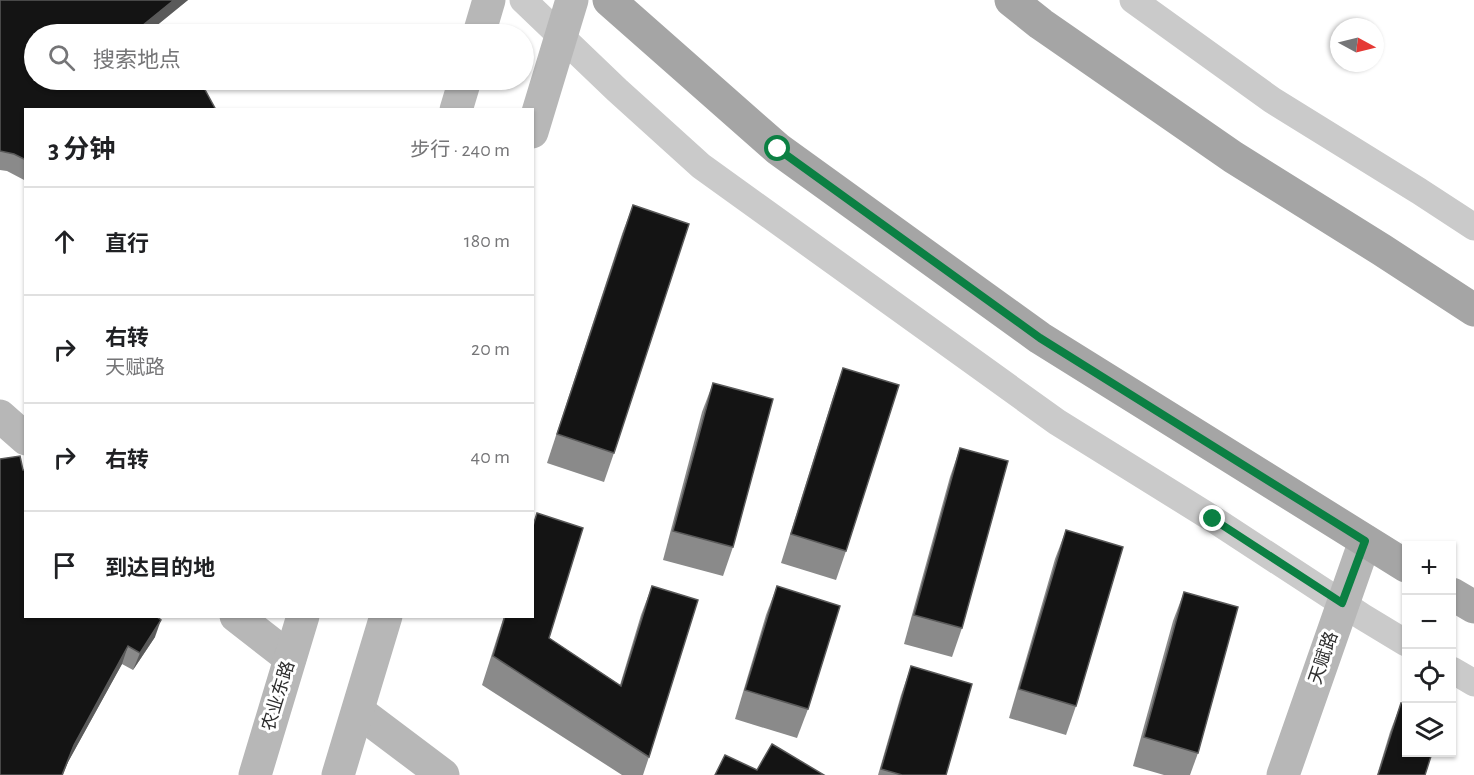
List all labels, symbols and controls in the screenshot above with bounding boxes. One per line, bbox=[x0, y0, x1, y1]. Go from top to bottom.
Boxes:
north arrow bbox=[1330, 18, 1384, 72]
search box bbox=[24, 24, 534, 90]
icon: search bbox=[45, 41, 78, 74]
text: 搜索地点 bbox=[93, 49, 181, 71]
route start bbox=[764, 135, 790, 161]
text: 3 分钟 bbox=[48, 137, 115, 163]
text: 步行 · 240 m bbox=[410, 140, 510, 160]
icon: ahead bbox=[48, 225, 81, 258]
text: 180 m bbox=[464, 231, 510, 251]
text: 直行 bbox=[105, 233, 149, 255]
text: 右转 bbox=[105, 327, 149, 349]
icon: right bbox=[48, 333, 81, 366]
text: 20 m bbox=[471, 339, 510, 359]
text: 天赋路 bbox=[105, 358, 165, 378]
icon: right bbox=[48, 441, 81, 474]
text: 40 m bbox=[471, 447, 510, 467]
text: 右转 bbox=[105, 449, 149, 471]
route end bbox=[1199, 505, 1225, 531]
map controls bbox=[1402, 541, 1456, 757]
button: + bbox=[1402, 541, 1456, 595]
icon: arrive bbox=[48, 549, 81, 582]
text: 到达目的地 bbox=[105, 557, 215, 579]
button: − bbox=[1402, 595, 1456, 649]
street label: 天赋路 bbox=[1305, 629, 1341, 686]
button: locate bbox=[1402, 649, 1456, 703]
street label: 农业东路 bbox=[258, 658, 298, 733]
button: layers bbox=[1402, 703, 1456, 757]

